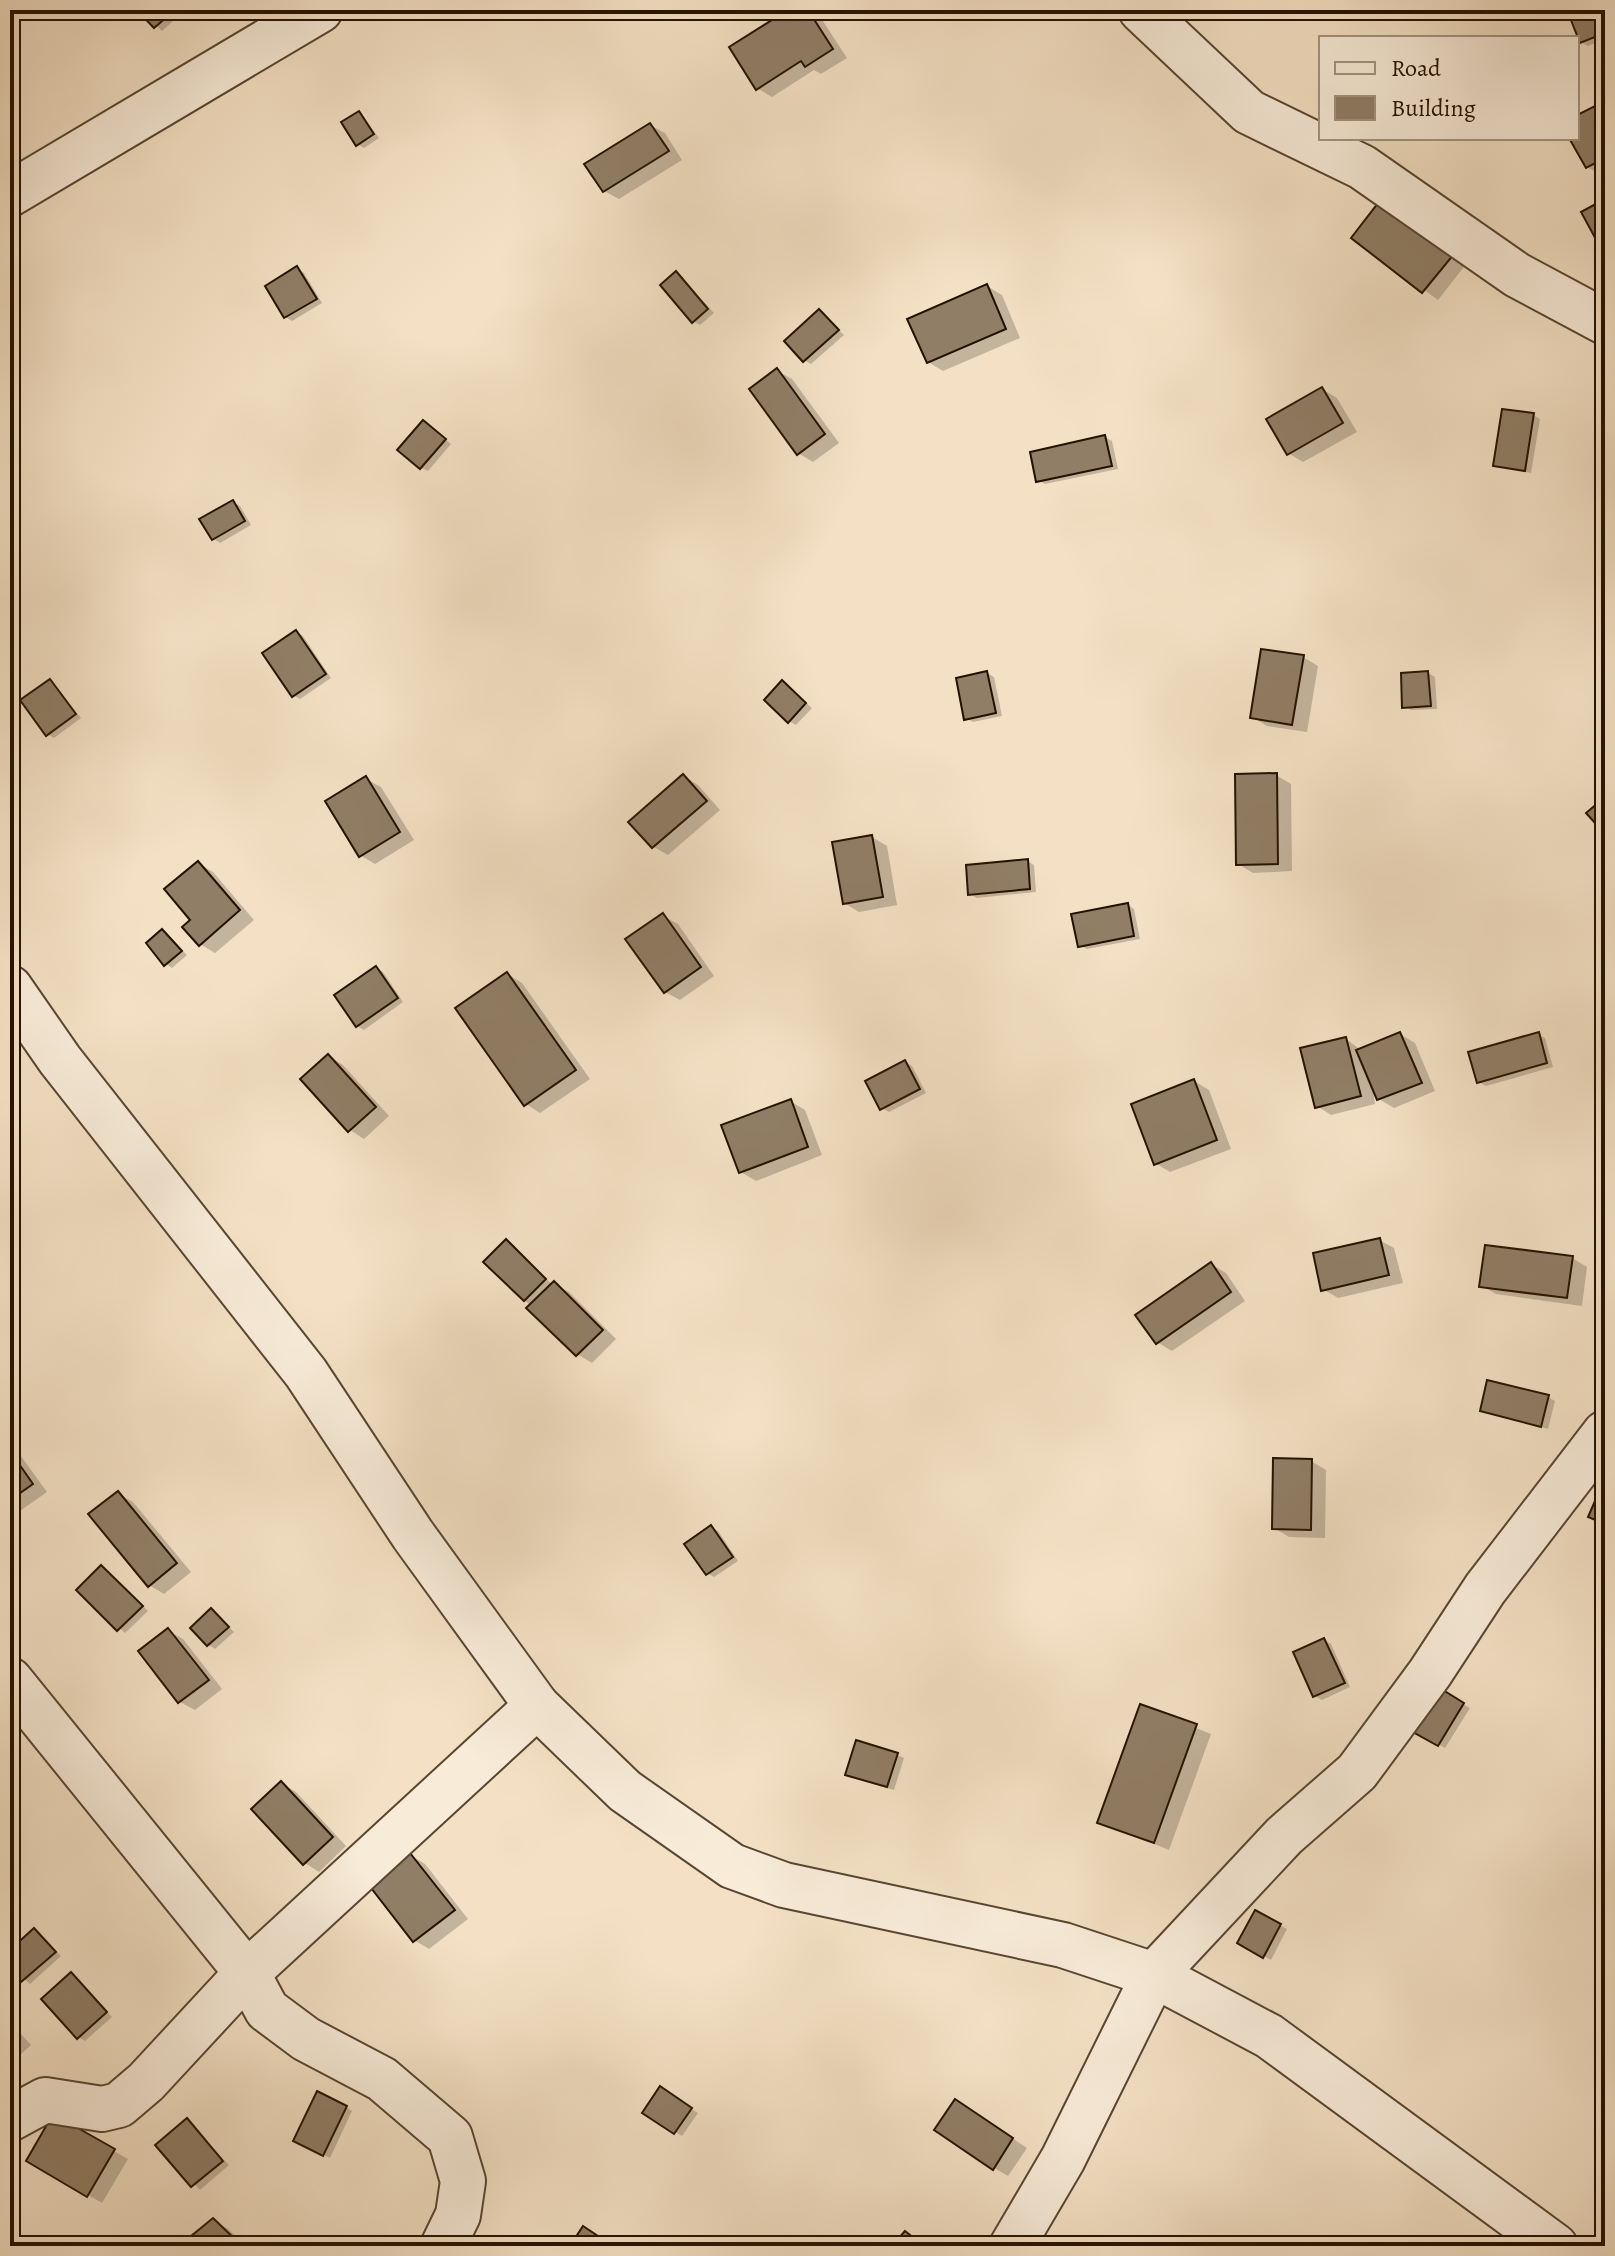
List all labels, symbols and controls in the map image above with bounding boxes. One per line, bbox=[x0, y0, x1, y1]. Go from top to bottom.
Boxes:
legend bbox=[1319, 36, 1579, 140]
text: Road bbox=[1391, 52, 1441, 84]
text: Building bbox=[1391, 92, 1476, 124]

